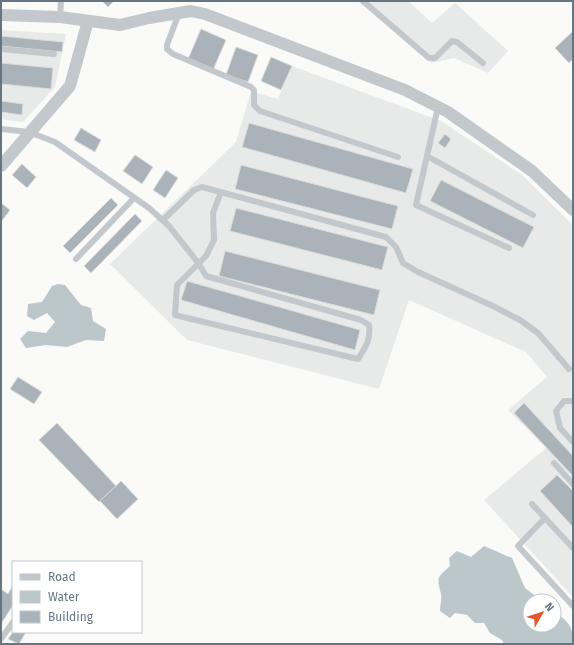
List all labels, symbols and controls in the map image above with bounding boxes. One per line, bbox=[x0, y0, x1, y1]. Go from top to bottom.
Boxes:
legend bbox=[12, 561, 142, 633]
text: Road bbox=[48, 570, 76, 584]
text: Water bbox=[48, 590, 80, 604]
north arrow bbox=[522, 593, 562, 633]
text: N bbox=[542, 600, 557, 614]
text: Building bbox=[48, 610, 94, 624]

